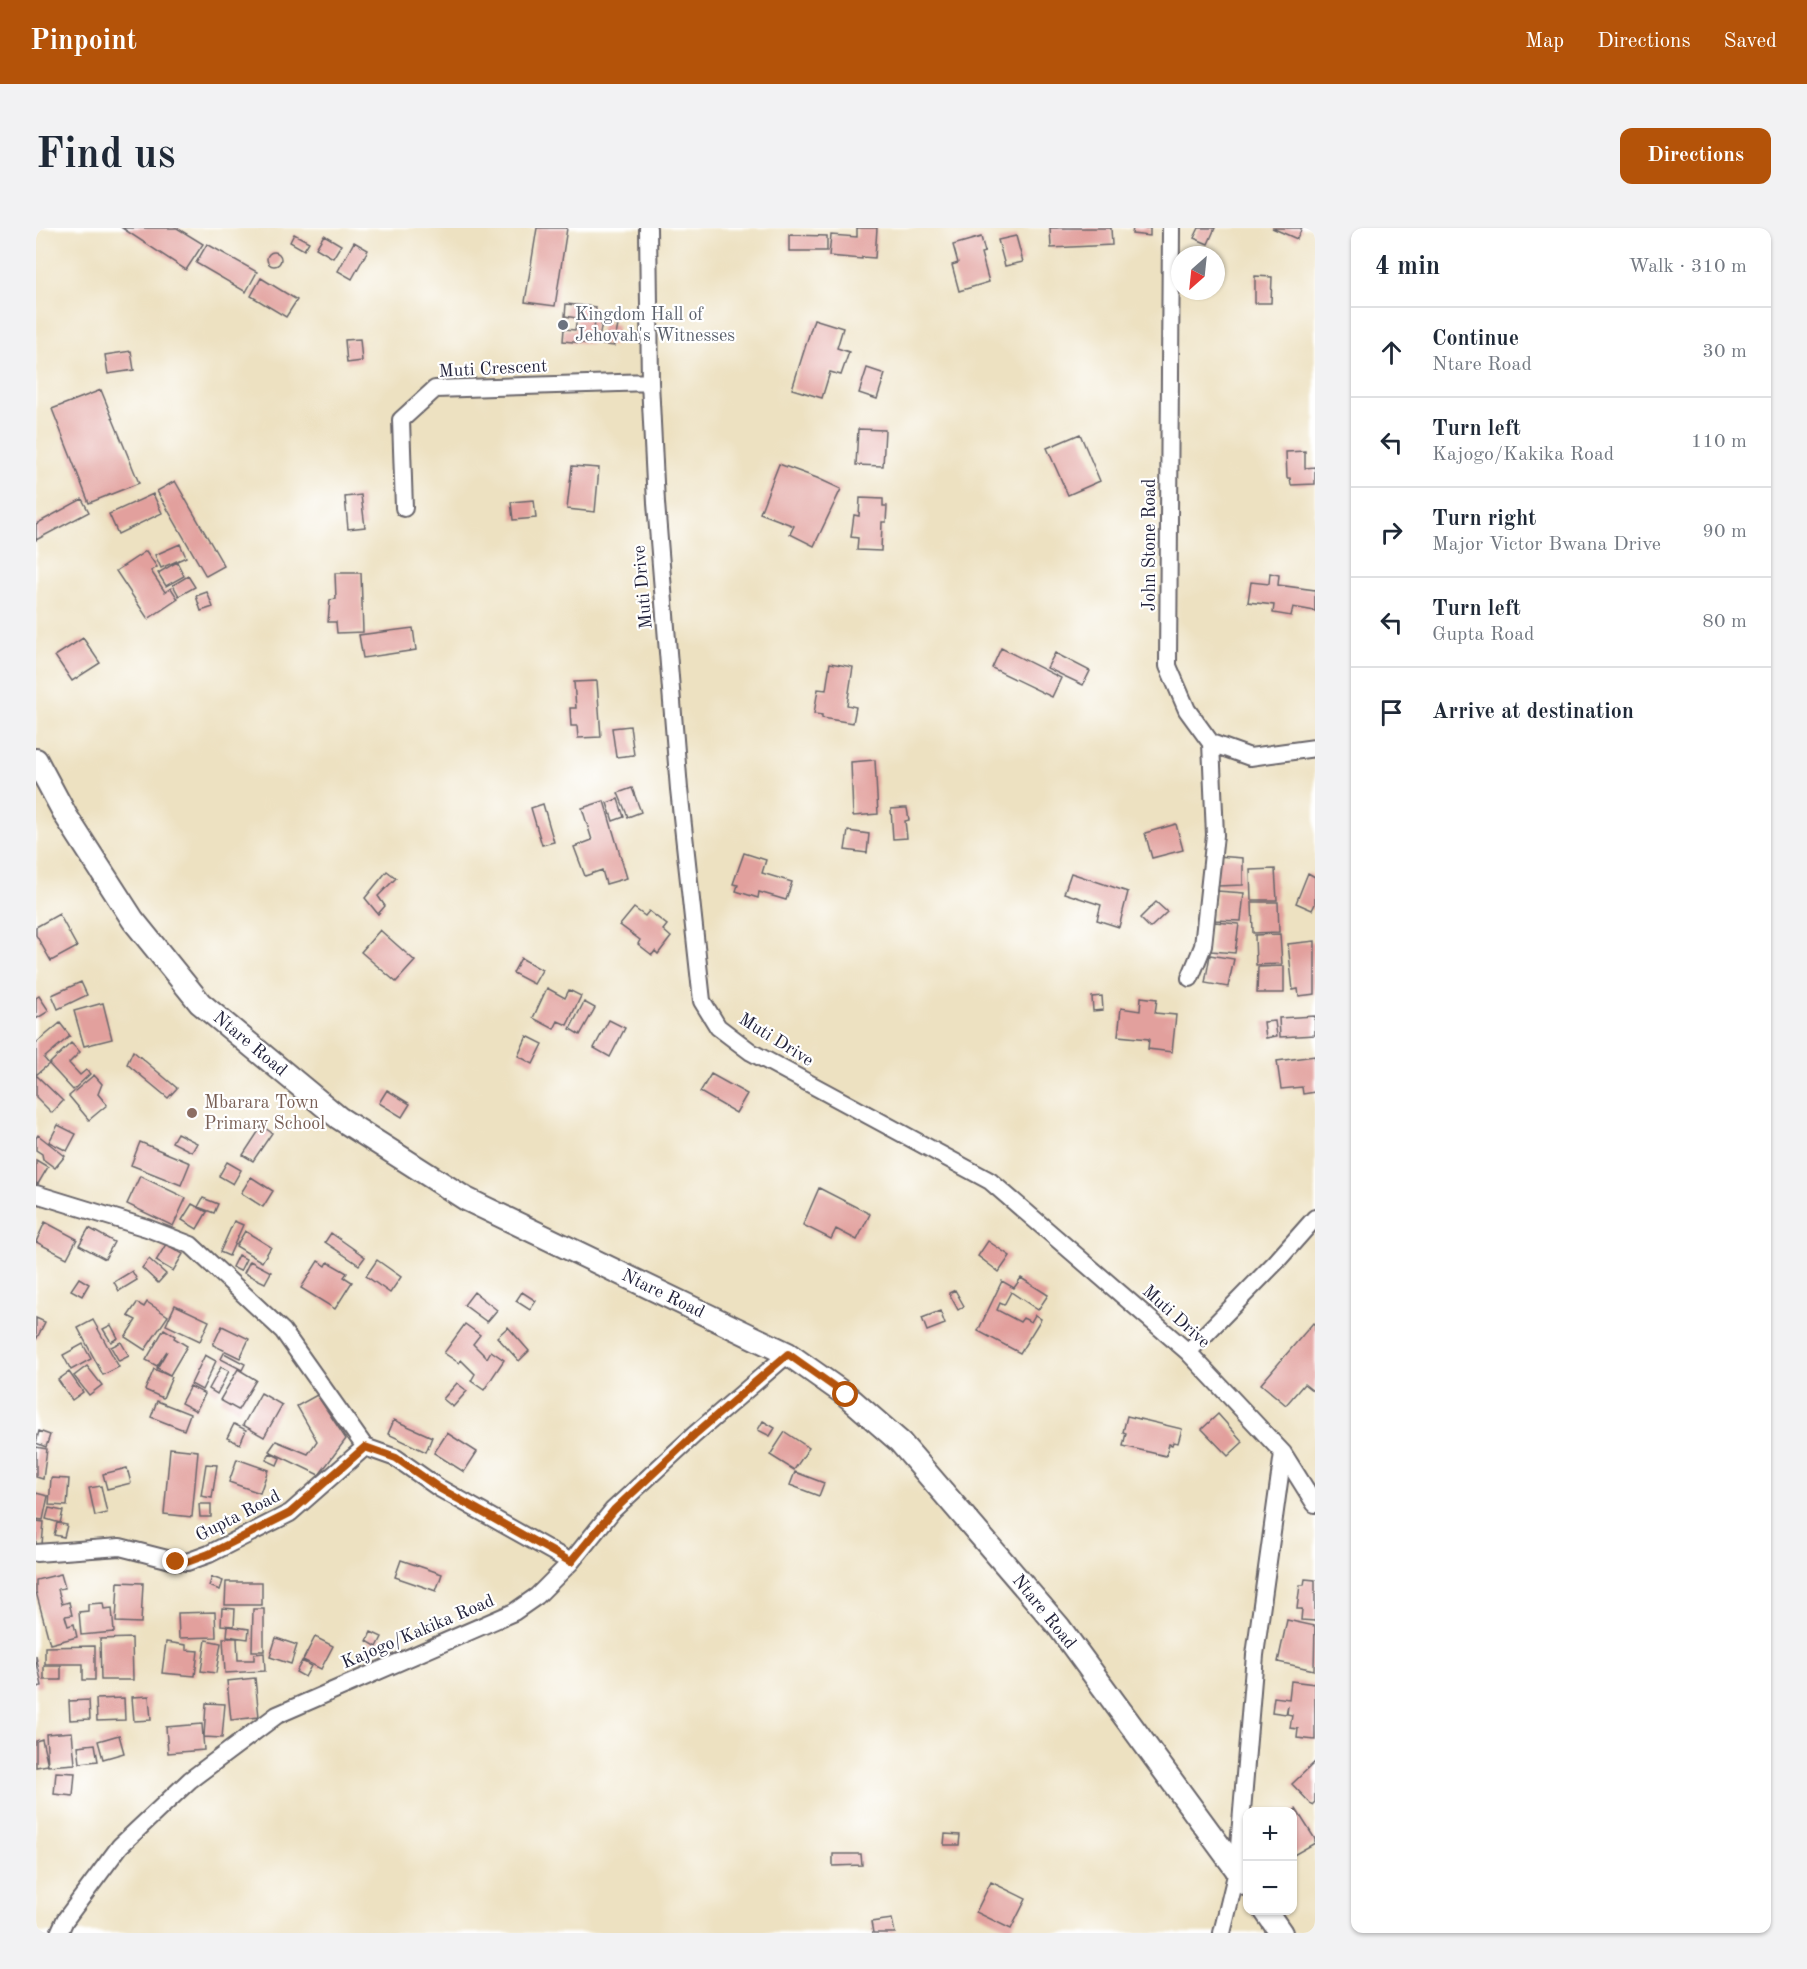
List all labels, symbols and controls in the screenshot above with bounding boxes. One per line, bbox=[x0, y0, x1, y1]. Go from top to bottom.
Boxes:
text: Pinpoint bbox=[30, 28, 137, 56]
text: Map bbox=[1525, 31, 1564, 52]
text: Directions bbox=[1597, 31, 1691, 52]
text: Saved bbox=[1724, 31, 1777, 52]
button: Directions bbox=[1620, 128, 1771, 184]
text: Find us bbox=[36, 135, 175, 177]
north arrow bbox=[1171, 246, 1225, 300]
text: 4 min bbox=[1375, 254, 1440, 280]
text: Walk · 310 m bbox=[1628, 257, 1747, 277]
place label: Kingdom Hall of Jehovah's Witnesses bbox=[575, 306, 735, 345]
marker: Kingdom Hall of Jehovah's Witnesses bbox=[556, 318, 570, 332]
text: Continue bbox=[1432, 328, 1519, 350]
icon: ahead bbox=[1375, 336, 1408, 369]
text: 30 m bbox=[1702, 342, 1747, 362]
text: Ntare Road bbox=[1432, 355, 1532, 375]
street label: Muti Crescent bbox=[438, 357, 548, 381]
text: Turn left bbox=[1432, 418, 1521, 440]
icon: left bbox=[1375, 426, 1408, 459]
text: 110 m bbox=[1691, 432, 1747, 452]
text: Kajogo/Kakika Road bbox=[1432, 445, 1614, 465]
street label: John Stone Road bbox=[1141, 479, 1159, 611]
text: Turn right bbox=[1432, 508, 1536, 530]
icon: right bbox=[1375, 516, 1408, 549]
text: 90 m bbox=[1702, 522, 1747, 542]
text: Major Victor Bwana Drive bbox=[1432, 535, 1661, 555]
street label: Muti Drive bbox=[630, 544, 656, 630]
text: Turn left bbox=[1432, 598, 1521, 620]
icon: left bbox=[1375, 606, 1408, 639]
text: 80 m bbox=[1702, 612, 1747, 632]
text: Gupta Road bbox=[1432, 625, 1534, 645]
icon: arrive bbox=[1375, 696, 1408, 729]
text: Arrive at destination bbox=[1432, 701, 1634, 723]
street label: Ntare Road bbox=[210, 1008, 290, 1080]
street label: Muti Drive bbox=[736, 1010, 816, 1070]
place label: Mbarara Town Primary School bbox=[204, 1094, 325, 1133]
marker: Mbarara Town Primary School bbox=[185, 1106, 199, 1120]
street label: Ntare Road bbox=[619, 1266, 707, 1322]
street label: Muti Drive bbox=[1139, 1282, 1213, 1352]
route start bbox=[832, 1381, 858, 1407]
street label: Gupta Road bbox=[193, 1487, 283, 1545]
route end bbox=[162, 1548, 188, 1574]
street label: Ntare Road bbox=[1009, 1571, 1079, 1653]
street label: Kajogo/Kakika Road bbox=[339, 1592, 497, 1672]
map controls bbox=[1243, 1807, 1297, 1915]
button: + bbox=[1243, 1807, 1297, 1861]
button: − bbox=[1243, 1861, 1297, 1915]

